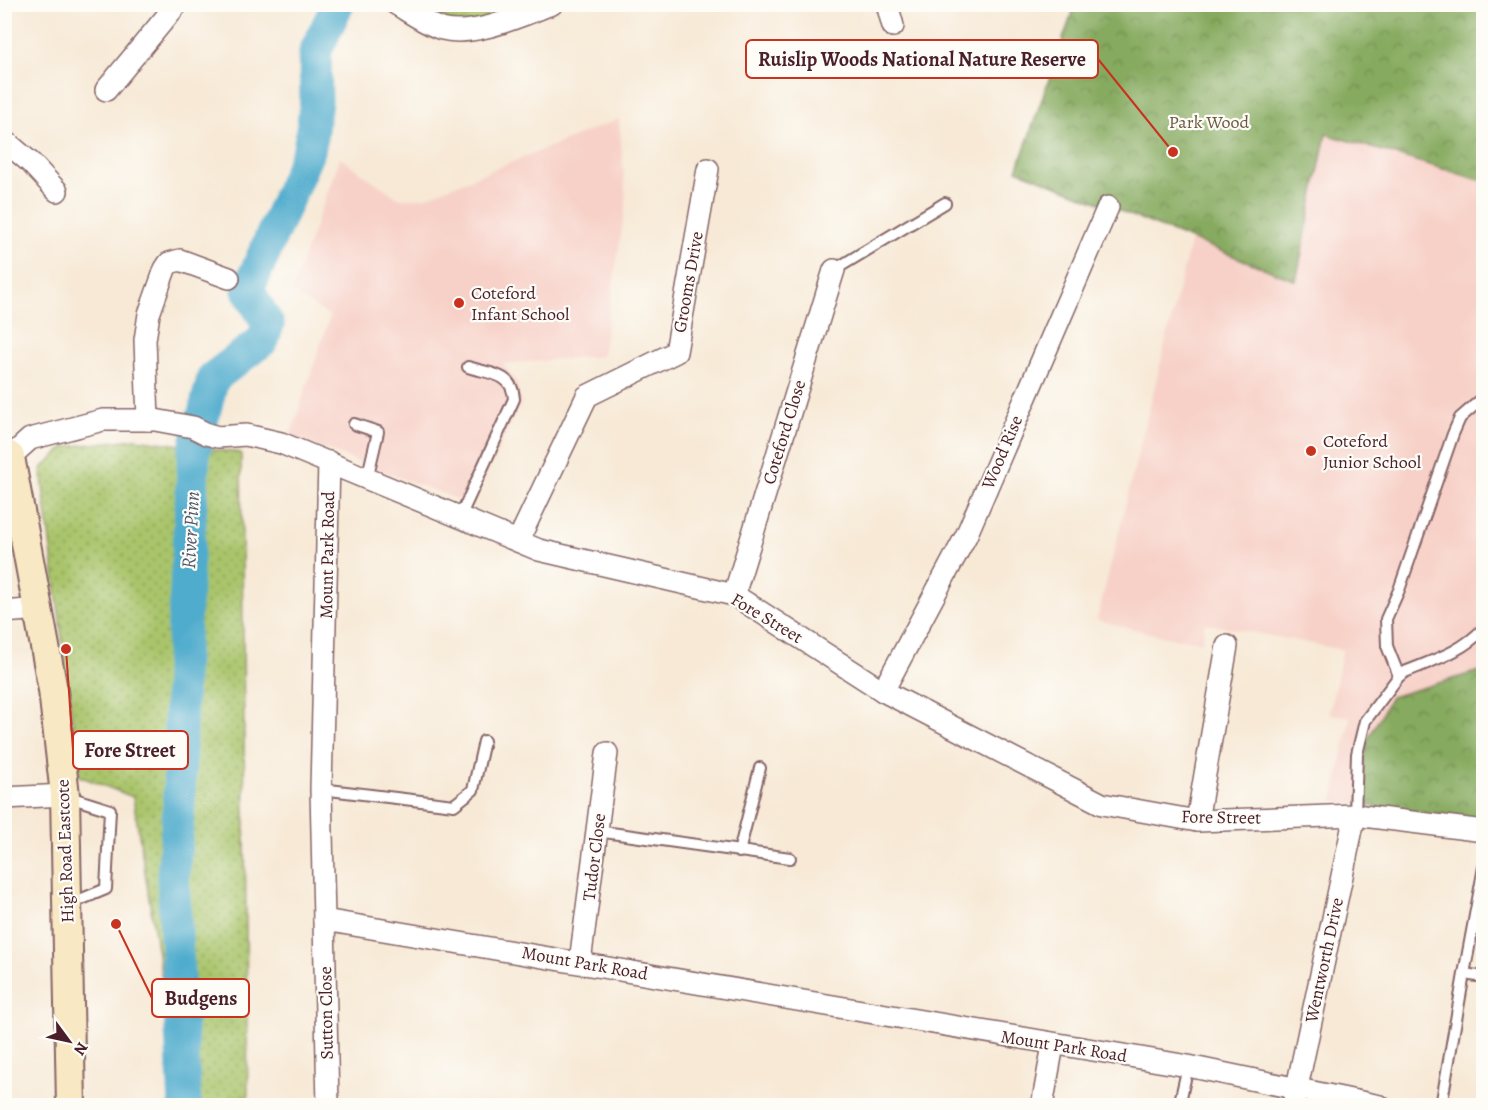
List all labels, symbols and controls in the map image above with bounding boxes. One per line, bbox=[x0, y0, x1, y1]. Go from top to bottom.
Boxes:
callout: Ruislip Woods National Nature Reserve bbox=[746, 40, 1098, 78]
text: Ruislip Woods National Nature Reserve bbox=[758, 46, 1086, 73]
park label: Park Wood bbox=[1169, 110, 1250, 134]
street label: Grooms Drive bbox=[667, 229, 709, 335]
place label: Coteford Infant School bbox=[471, 281, 570, 326]
marker: Coteford Infant School bbox=[452, 296, 466, 310]
street label: Coteford Close bbox=[757, 377, 811, 487]
street label: Wood Rise bbox=[975, 412, 1028, 493]
place label: Coteford Junior School bbox=[1323, 429, 1422, 474]
marker: Coteford Junior School bbox=[1304, 444, 1318, 458]
water label: River Pinn bbox=[175, 490, 206, 570]
street label: Mount Park Road bbox=[314, 491, 340, 619]
street label: Fore Street bbox=[727, 587, 808, 649]
callout: Fore Street bbox=[73, 731, 188, 769]
text: Fore Street bbox=[84, 737, 176, 764]
street label: High Road Eastcote bbox=[50, 779, 80, 923]
street label: Fore Street bbox=[1181, 804, 1261, 830]
street label: Tudor Close bbox=[577, 812, 611, 902]
street label: Wentworth Drive bbox=[1299, 895, 1349, 1026]
street label: Mount Park Road bbox=[520, 940, 650, 986]
street label: Sutton Close bbox=[313, 966, 339, 1060]
callout: Budgens bbox=[152, 979, 249, 1017]
text: Budgens bbox=[165, 985, 237, 1012]
north arrow bbox=[39, 1011, 99, 1071]
street label: Mount Park Road bbox=[999, 1024, 1129, 1068]
text: N bbox=[68, 1038, 93, 1060]

